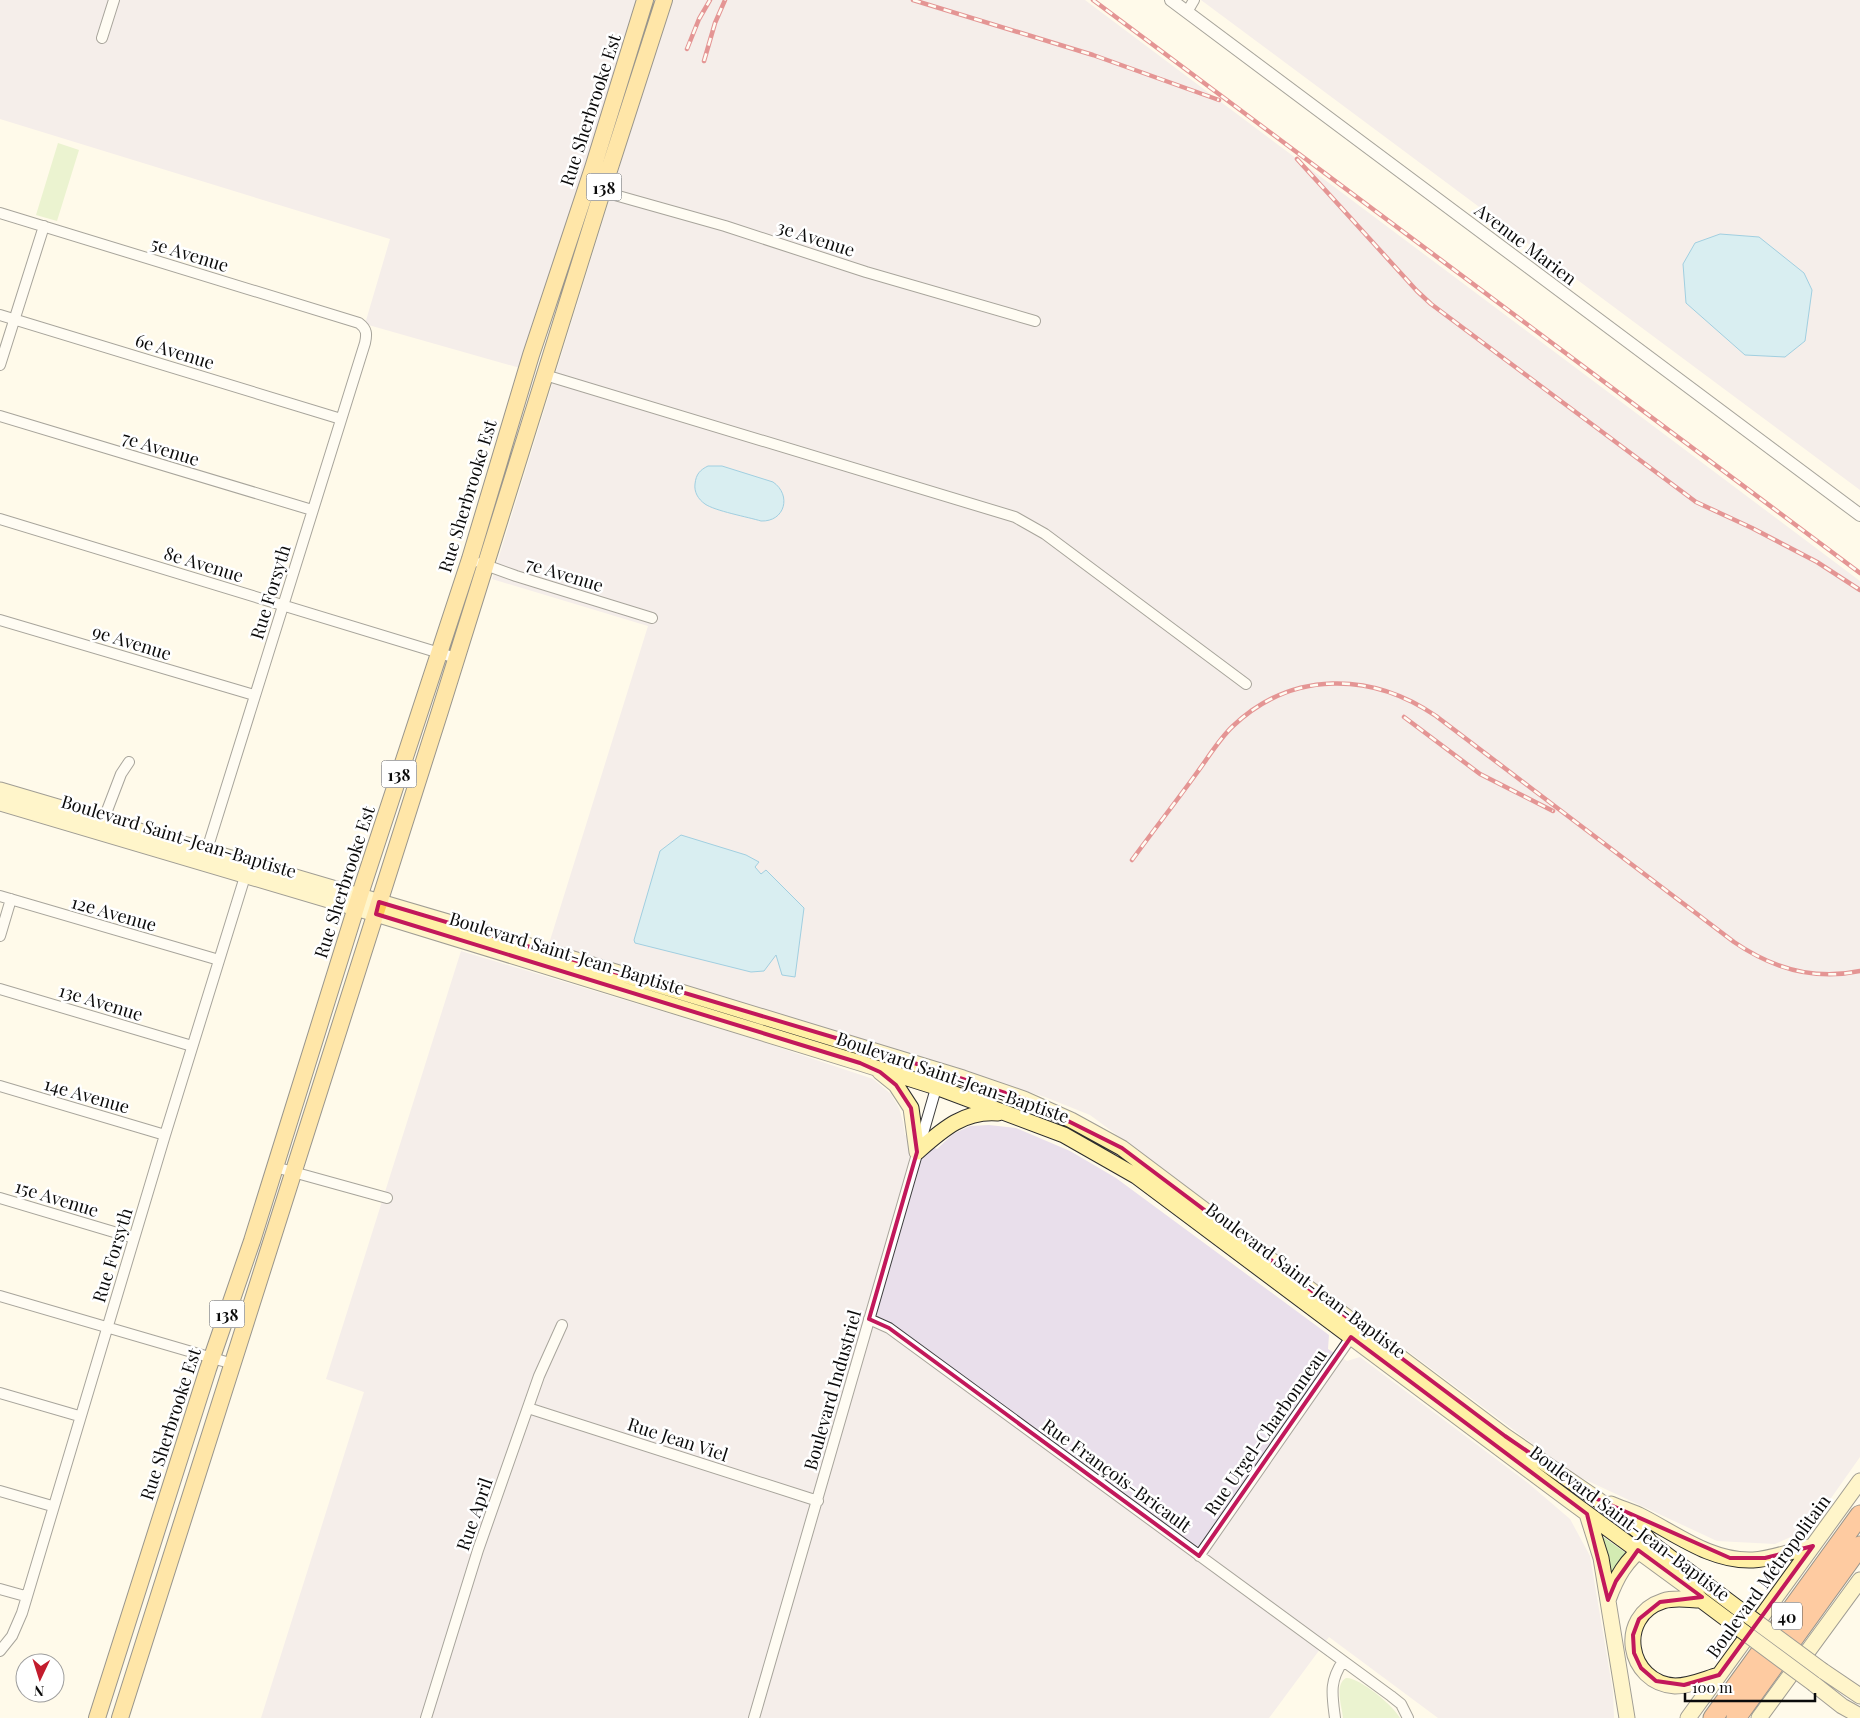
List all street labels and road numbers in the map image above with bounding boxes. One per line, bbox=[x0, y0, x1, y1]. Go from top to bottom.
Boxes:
street label: Rue Sherbrooke Est bbox=[554, 30, 626, 189]
road number: 138 bbox=[586, 173, 622, 200]
street label: Avenue Marien bbox=[1469, 197, 1582, 290]
street label: 3e Avenue bbox=[774, 214, 858, 262]
street label: 5e Avenue bbox=[148, 231, 232, 277]
street label: 6e Avenue bbox=[132, 328, 218, 374]
street label: Rue Sherbrooke Est bbox=[432, 416, 502, 575]
street label: 7e Avenue bbox=[119, 425, 203, 471]
street label: 8e Avenue bbox=[161, 541, 247, 587]
street label: Rue Forsyth bbox=[244, 541, 296, 642]
street label: 7e Avenue bbox=[523, 551, 607, 597]
street label: 9e Avenue bbox=[89, 619, 175, 665]
road number: 138 bbox=[382, 761, 416, 788]
street label: Boulevard Saint-Jean-Baptiste bbox=[58, 789, 300, 883]
street label: Rue Sherbrooke Est bbox=[308, 802, 380, 961]
street label: 12e Avenue bbox=[69, 889, 159, 937]
street label: Boulevard Saint-Jean-Baptiste bbox=[446, 906, 688, 1000]
street label: 13e Avenue bbox=[56, 978, 146, 1026]
street label: Boulevard Saint-Jean-Baptiste bbox=[833, 1026, 1073, 1128]
street label: 14e Avenue bbox=[41, 1071, 133, 1119]
street label: 15e Avenue bbox=[12, 1174, 102, 1222]
street label: Boulevard Saint-Jean-Baptiste bbox=[1201, 1197, 1411, 1363]
street label: Rue Forsyth bbox=[86, 1204, 138, 1305]
road number: 138 bbox=[210, 1300, 244, 1328]
street label: Boulevard Industriel bbox=[798, 1307, 866, 1473]
street label: Rue Sherbrooke Est bbox=[134, 1344, 206, 1503]
street label: Rue Urgel-Charbonneau bbox=[1198, 1344, 1332, 1520]
street label: Rue Jean Viel bbox=[625, 1411, 731, 1467]
street label: Rue François-Bricault bbox=[1038, 1413, 1197, 1538]
street label: Boulevard Saint-Jean-Baptiste bbox=[1525, 1440, 1735, 1606]
street label: Rue April bbox=[450, 1474, 498, 1554]
street label: Boulevard Métropolitain bbox=[1701, 1489, 1835, 1662]
road number: 40 bbox=[1772, 1602, 1802, 1630]

